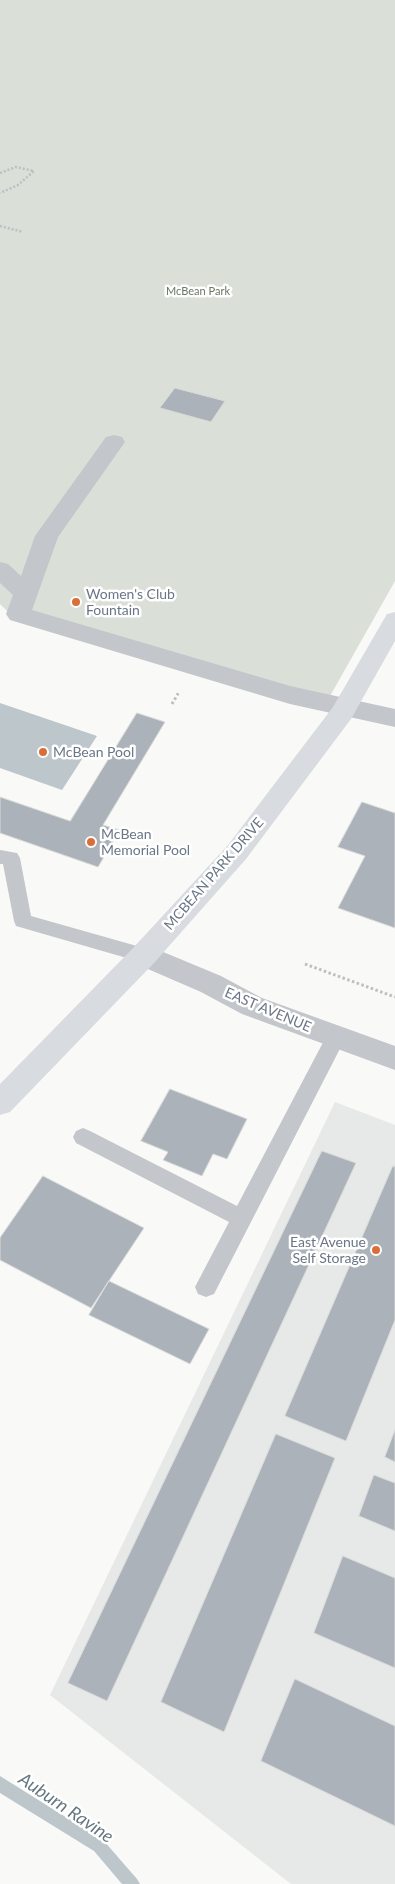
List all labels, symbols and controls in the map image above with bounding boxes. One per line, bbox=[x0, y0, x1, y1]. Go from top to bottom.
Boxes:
park label: McBean Park bbox=[166, 284, 230, 298]
place label: Women's Club Fountain bbox=[86, 586, 175, 618]
marker: Women's Club Fountain bbox=[70, 596, 82, 608]
place label: McBean Pool bbox=[53, 744, 134, 760]
marker: McBean Pool bbox=[37, 746, 49, 758]
street label: MCBEAN PARK DRIVE bbox=[161, 815, 267, 933]
place label: McBean Memorial Pool bbox=[101, 826, 190, 859]
marker: McBean Memorial Pool bbox=[85, 836, 97, 848]
street label: EAST AVENUE bbox=[222, 984, 314, 1036]
place label: East Avenue Self Storage bbox=[290, 1234, 366, 1266]
marker: East Avenue Self Storage bbox=[370, 1244, 382, 1256]
water label: Auburn Ravine bbox=[14, 1768, 118, 1848]

